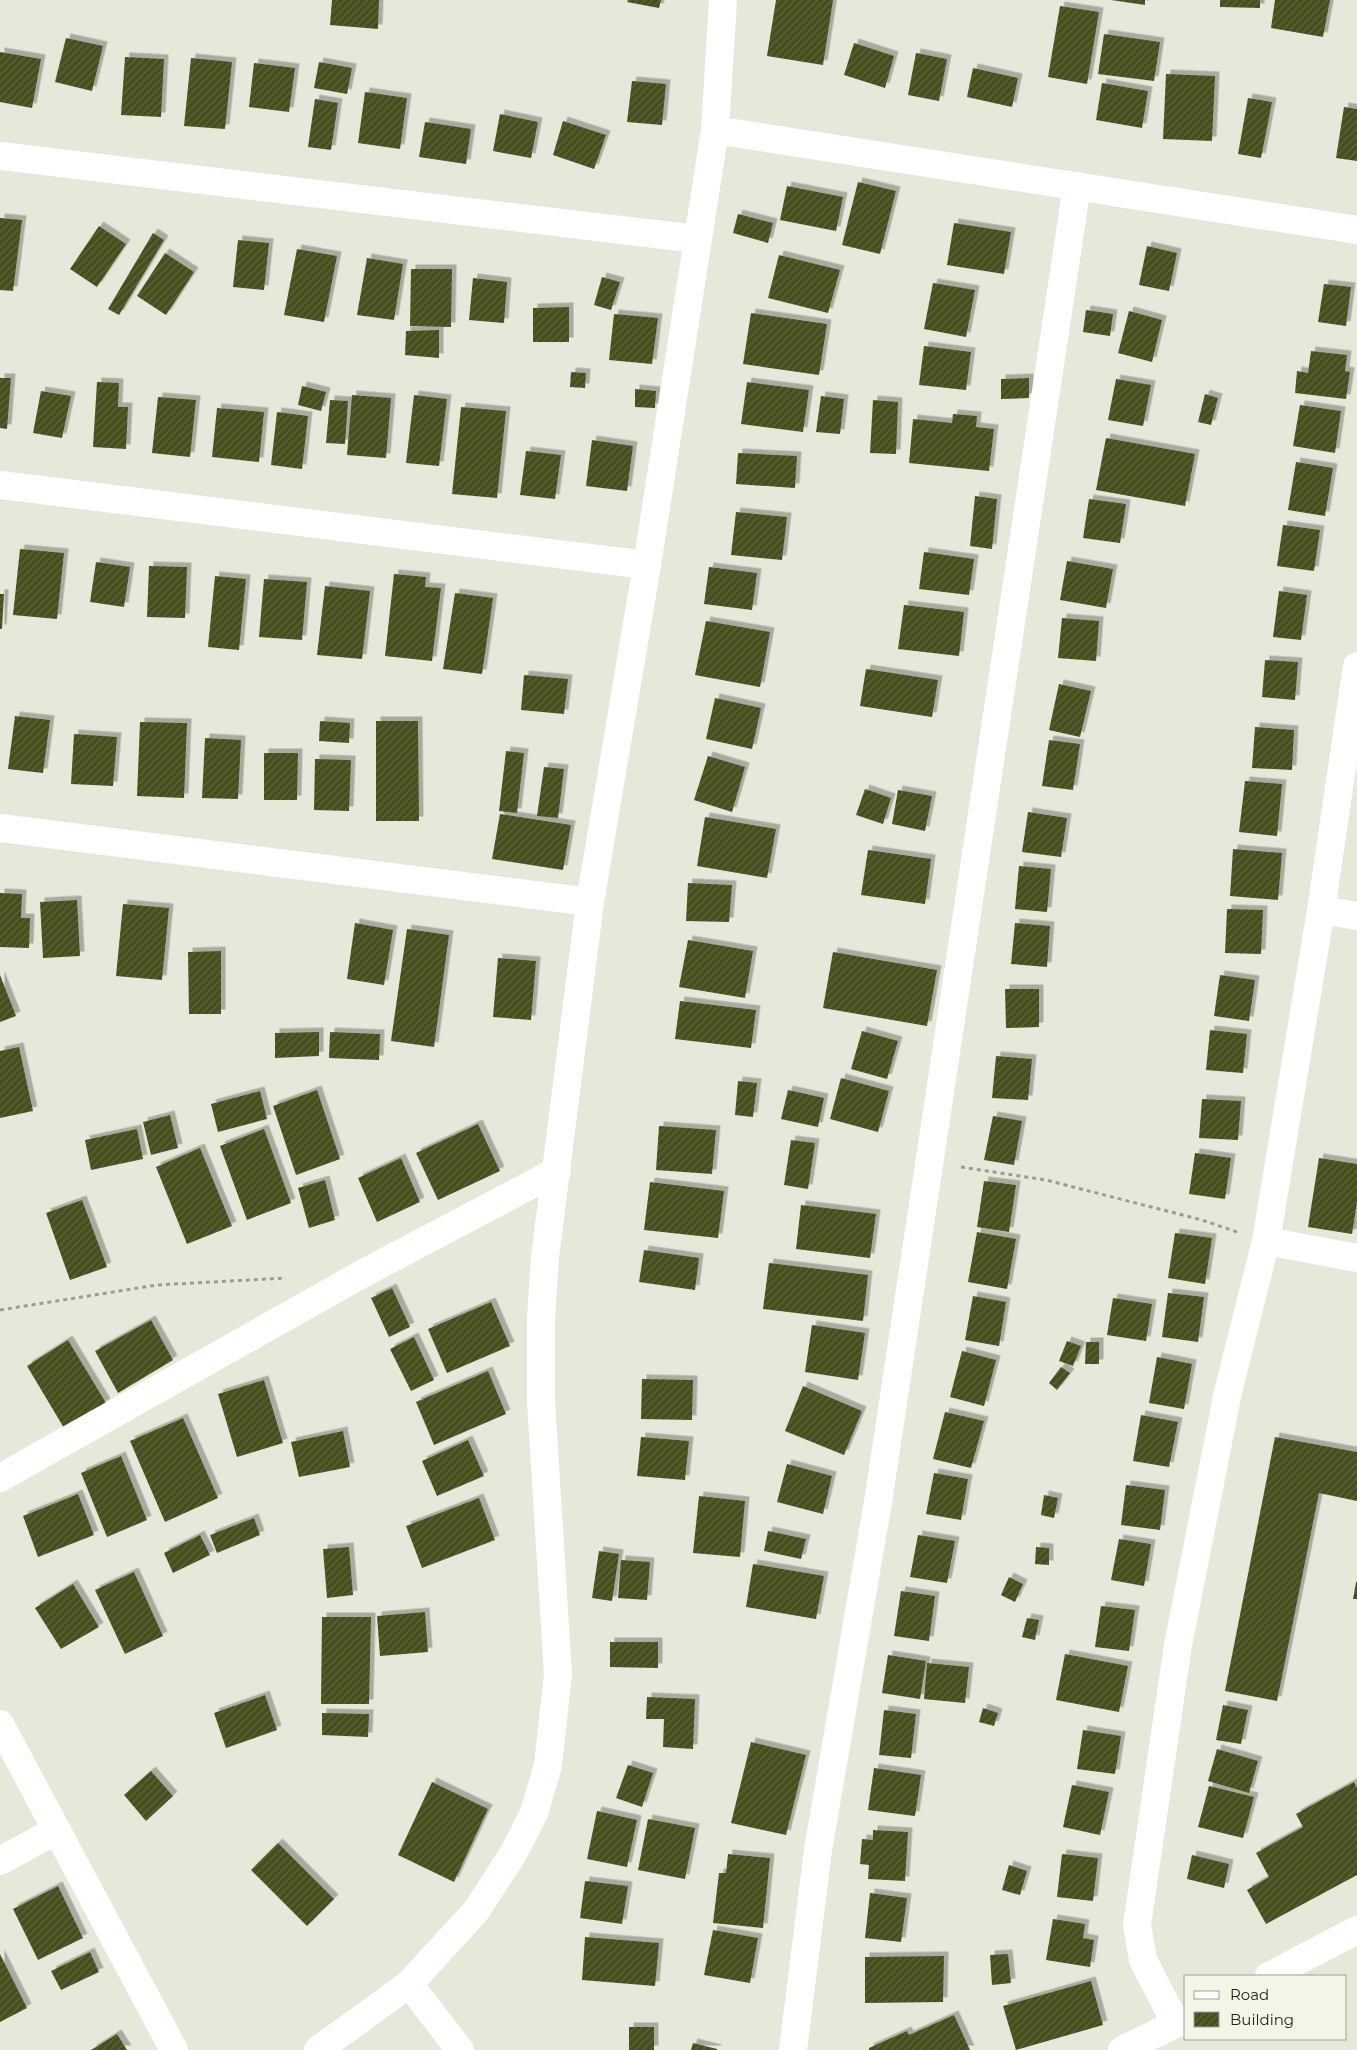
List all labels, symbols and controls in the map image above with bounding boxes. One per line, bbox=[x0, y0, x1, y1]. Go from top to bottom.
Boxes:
legend bbox=[1184, 1975, 1347, 2040]
text: Road bbox=[1230, 1985, 1269, 2004]
text: Building bbox=[1230, 2010, 1294, 2029]

